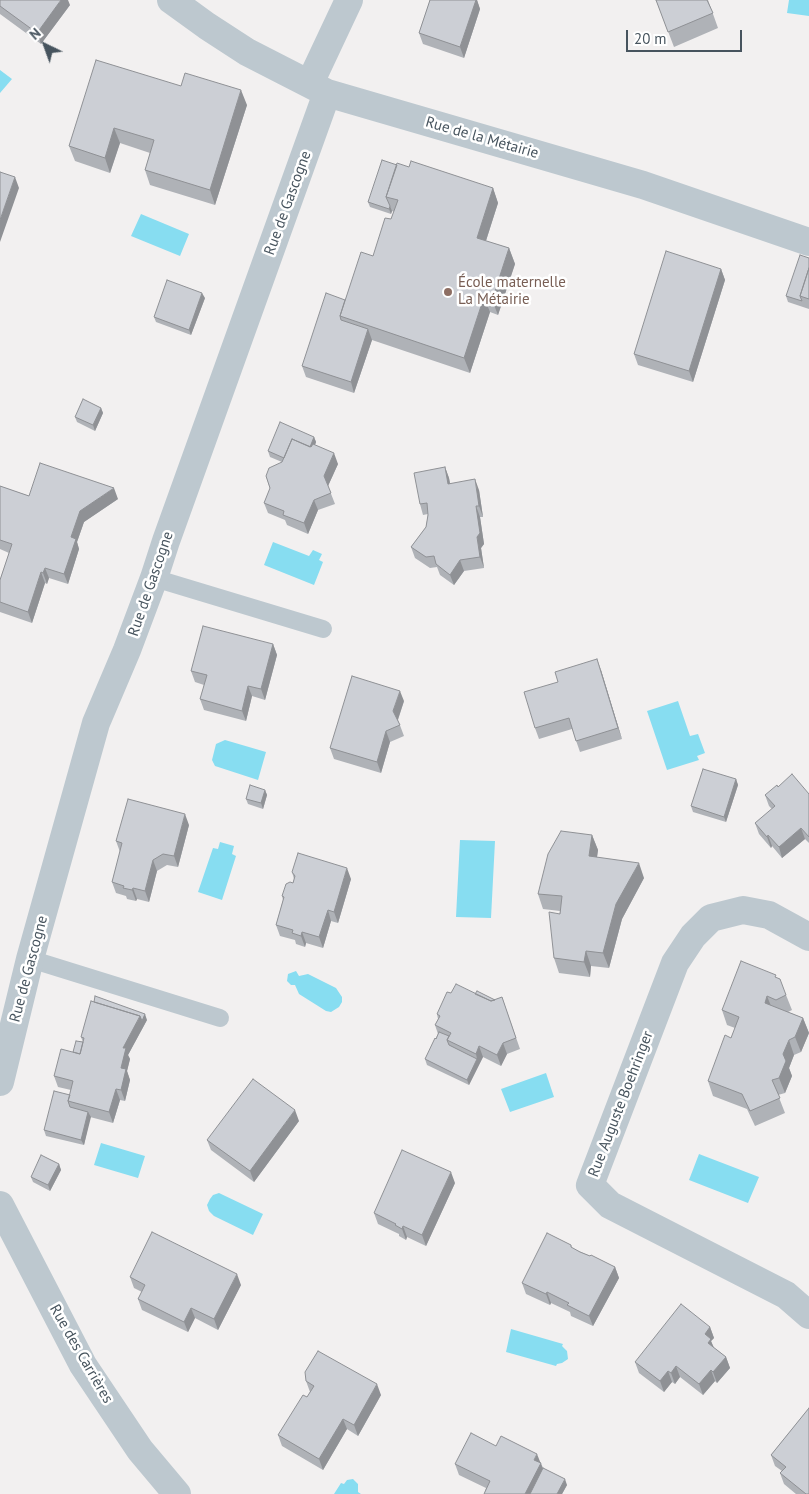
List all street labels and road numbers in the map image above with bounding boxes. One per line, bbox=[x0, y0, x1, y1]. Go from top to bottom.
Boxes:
street label: Rue de la Métairie bbox=[423, 113, 541, 163]
street label: Rue de Gascogne bbox=[261, 148, 315, 258]
street label: Rue de Gascogne bbox=[125, 529, 177, 639]
street label: Rue de Gascogne bbox=[6, 914, 52, 1024]
street label: Rue Auguste Boehringer bbox=[585, 1028, 657, 1180]
street label: Rue des Carrières bbox=[45, 1301, 117, 1407]

